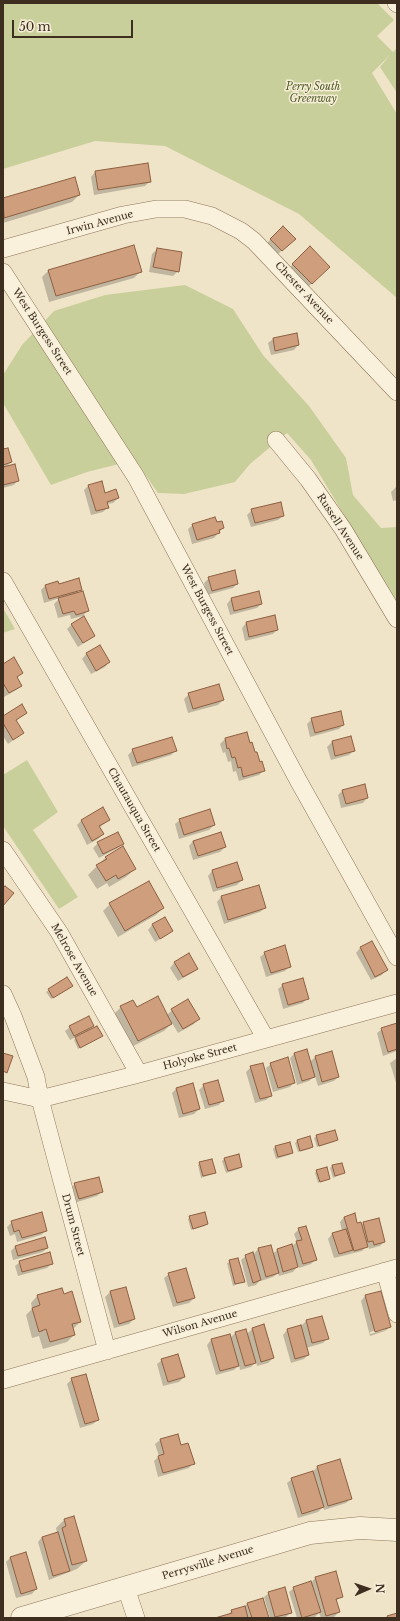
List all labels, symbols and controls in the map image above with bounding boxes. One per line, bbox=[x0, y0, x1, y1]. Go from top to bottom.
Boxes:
scale bar bbox=[14, 12, 135, 38]
text: 50 m bbox=[19, 19, 51, 34]
park label: Perry South Greenway bbox=[286, 81, 340, 104]
street label: Irwin Avenue bbox=[65, 208, 135, 238]
street label: Chester Avenue bbox=[272, 260, 336, 326]
street label: West Burgess Street bbox=[10, 287, 74, 377]
street label: Russell Avenue bbox=[314, 492, 366, 562]
street label: West Burgess Street bbox=[178, 563, 236, 657]
street label: Chautauqua Street bbox=[105, 766, 163, 854]
street label: Melrose Avenue bbox=[48, 921, 100, 999]
street label: Holyoke Street bbox=[162, 1041, 238, 1073]
street label: Drum Street bbox=[59, 1193, 87, 1257]
street label: Wilson Avenue bbox=[161, 1308, 239, 1340]
street label: Perrysville Avenue bbox=[161, 1543, 255, 1583]
north arrow bbox=[348, 1569, 388, 1609]
text: N bbox=[373, 1583, 387, 1594]

